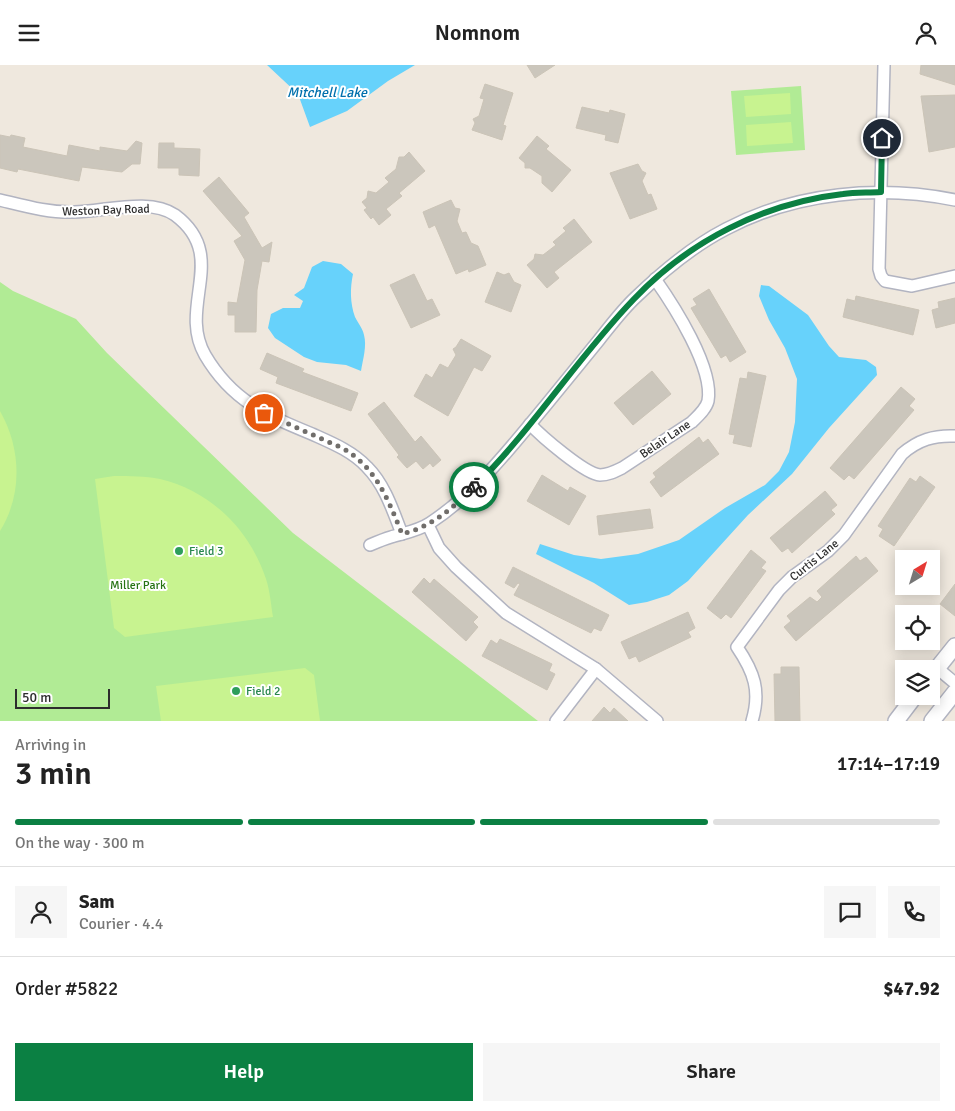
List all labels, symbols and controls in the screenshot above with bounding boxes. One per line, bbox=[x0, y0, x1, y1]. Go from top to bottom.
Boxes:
icon: menu bbox=[15, 19, 43, 47]
text: Nomnom bbox=[435, 19, 520, 46]
icon: person bbox=[912, 19, 940, 47]
water label: Mitchell Lake bbox=[287, 84, 368, 101]
pin bbox=[861, 117, 903, 159]
icon: home bbox=[868, 124, 896, 152]
street label: Weston Bay Road bbox=[62, 201, 150, 220]
pin bbox=[243, 392, 285, 434]
icon: bag bbox=[250, 399, 278, 427]
street label: Belair Lane bbox=[637, 417, 694, 462]
courier bbox=[449, 462, 499, 512]
icon: bike bbox=[460, 473, 488, 501]
street label: Curtis Lane bbox=[787, 536, 842, 585]
place label: Field 3 bbox=[189, 544, 223, 559]
marker: Field 3 bbox=[173, 545, 185, 557]
north arrow bbox=[895, 550, 940, 595]
map controls bbox=[895, 550, 940, 705]
park label: Miller Park bbox=[110, 578, 166, 593]
button: locate bbox=[895, 605, 940, 650]
button: layers bbox=[895, 660, 940, 705]
place label: Field 2 bbox=[246, 684, 280, 699]
marker: Field 2 bbox=[230, 685, 242, 697]
scale bar bbox=[15, 686, 110, 709]
text: 50 m bbox=[22, 689, 51, 706]
text: Arriving in bbox=[15, 735, 86, 755]
text: 17:14–17:19 bbox=[837, 752, 940, 776]
text: 3 min bbox=[15, 754, 92, 793]
text: On the way · 300 m bbox=[15, 833, 145, 853]
button: person bbox=[15, 886, 67, 938]
button: chat bbox=[824, 886, 876, 938]
button: phone bbox=[888, 886, 940, 938]
text: Sam bbox=[79, 890, 115, 914]
text: Courier · 4.4 bbox=[79, 914, 163, 934]
text: Order #5822 bbox=[15, 977, 118, 1001]
text: $47.92 bbox=[883, 977, 940, 1001]
button: Help bbox=[15, 1043, 473, 1101]
button: Share bbox=[483, 1043, 940, 1101]

